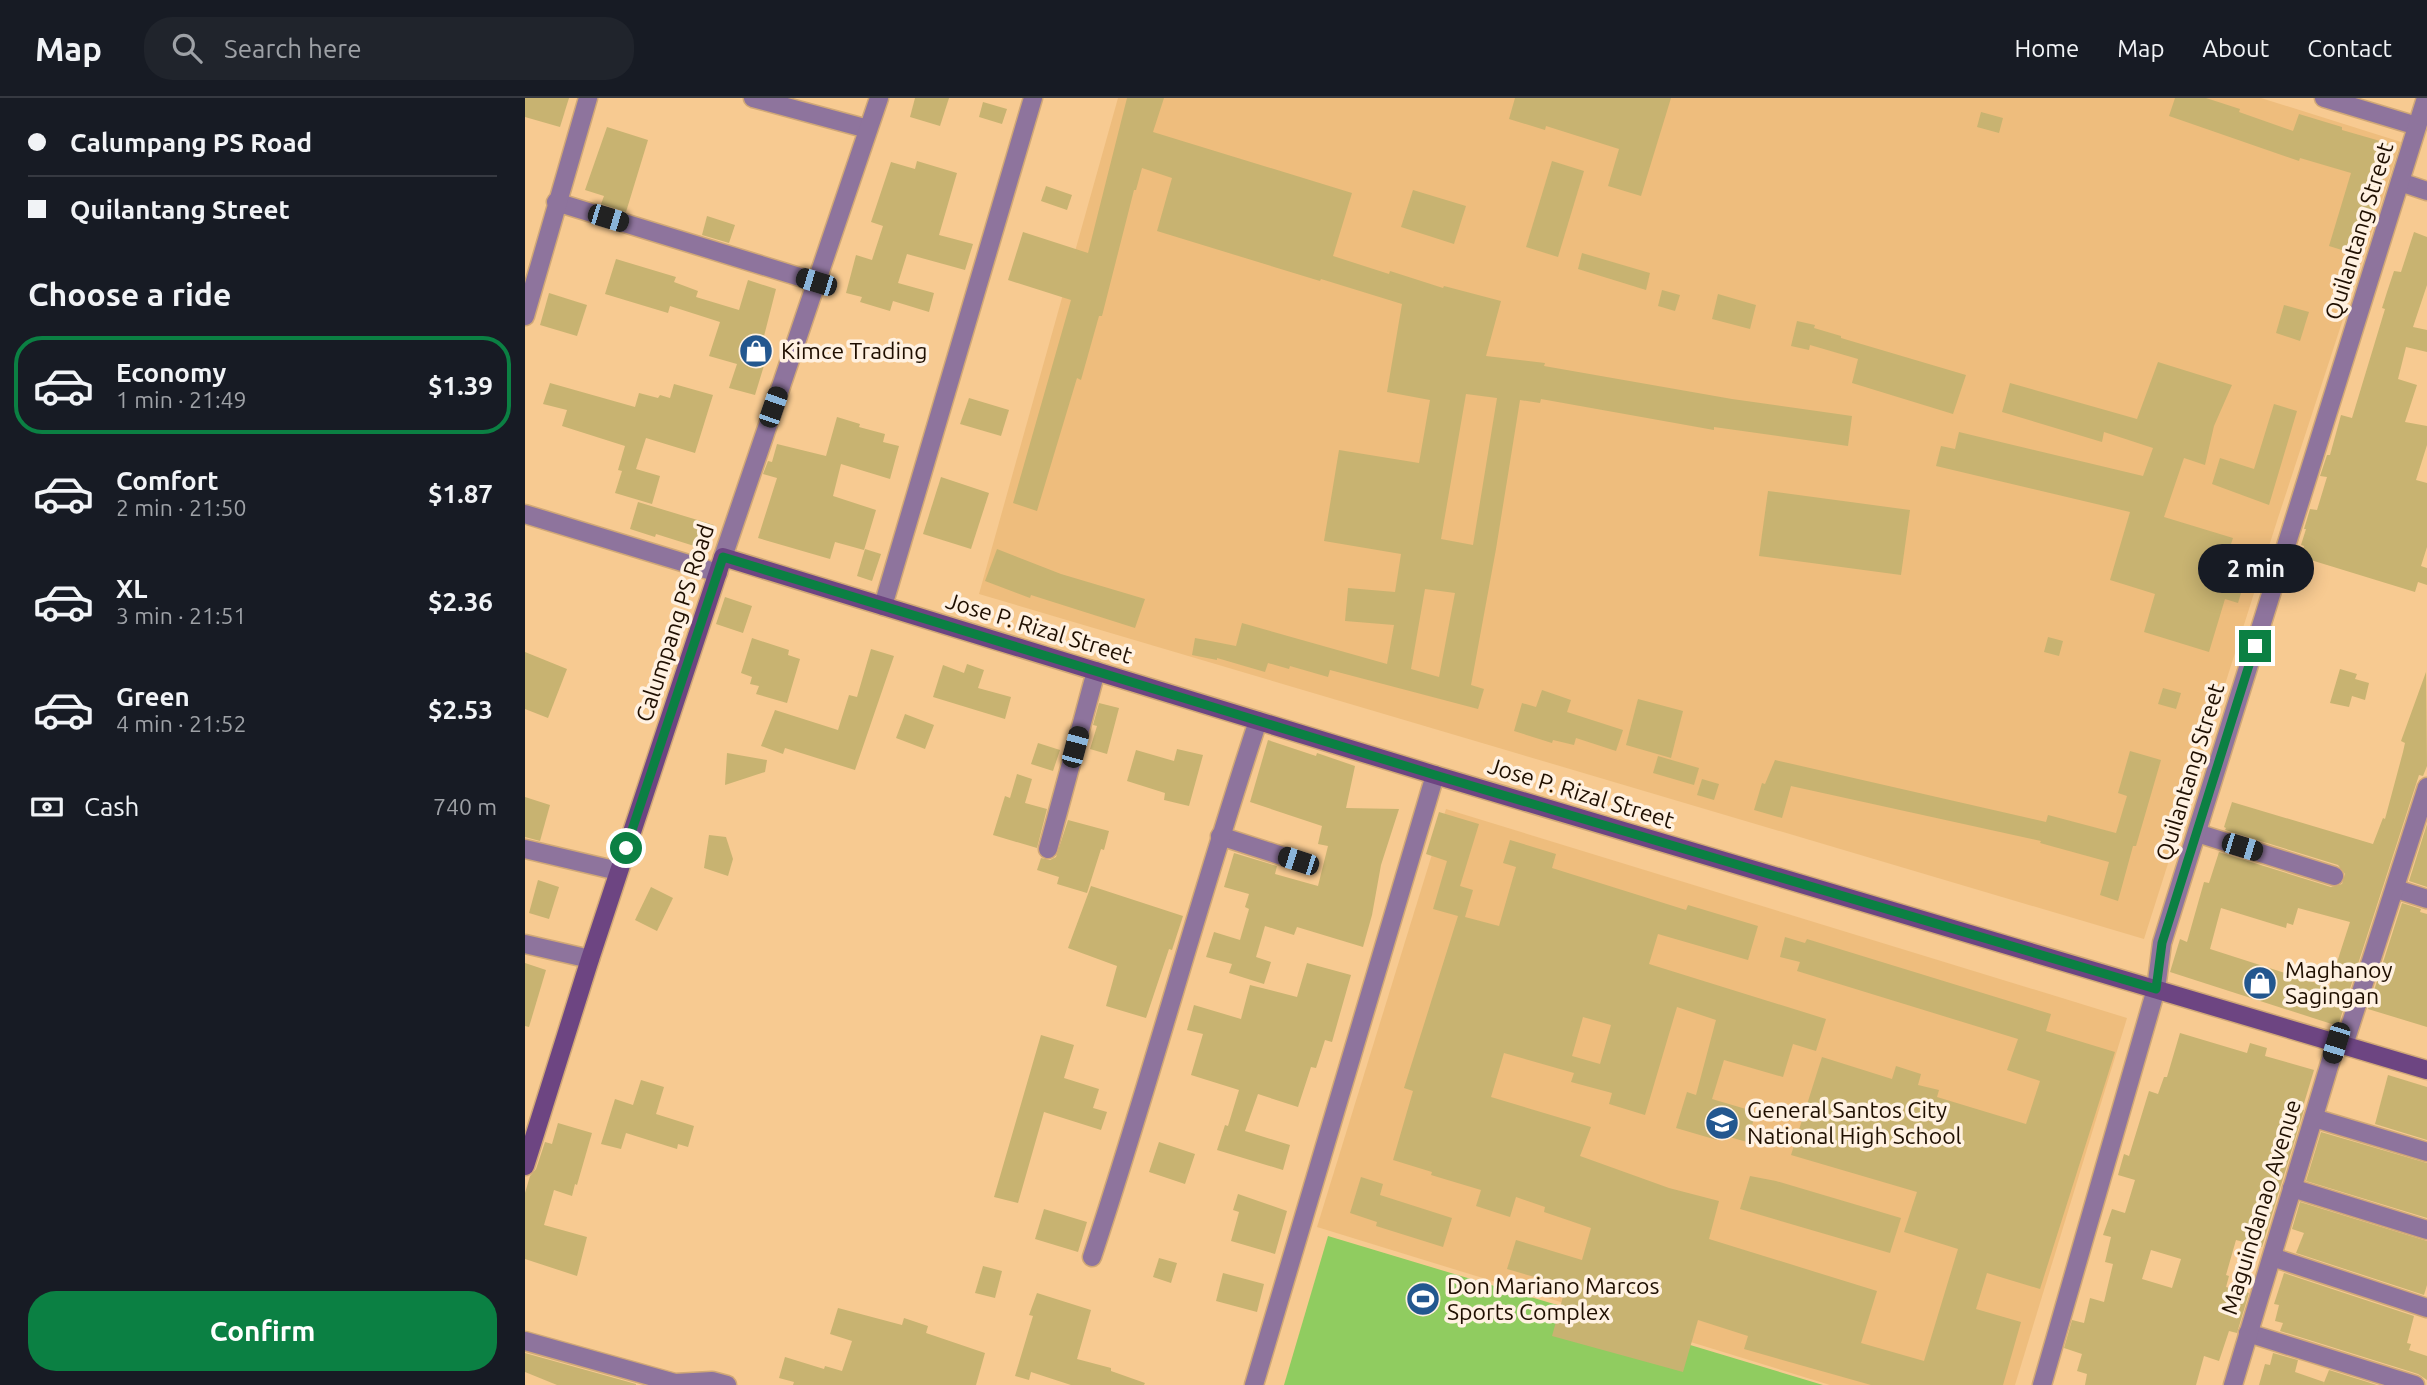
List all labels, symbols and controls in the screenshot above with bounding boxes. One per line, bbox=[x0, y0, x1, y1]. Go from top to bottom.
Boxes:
search box bbox=[144, 17, 634, 80]
icon: search bbox=[168, 29, 206, 67]
text: Map bbox=[35, 30, 102, 67]
text: Search here bbox=[224, 34, 362, 63]
text: Home bbox=[2014, 35, 2079, 62]
text: Map bbox=[2117, 35, 2164, 62]
text: About bbox=[2202, 35, 2269, 62]
text: Contact bbox=[2307, 35, 2392, 62]
text: Calumpang PS Road bbox=[70, 128, 312, 157]
street label: Quilantang Street bbox=[2320, 139, 2397, 323]
text: Quilantang Street bbox=[70, 195, 290, 224]
car bbox=[585, 202, 632, 234]
car bbox=[793, 266, 840, 298]
text: Choose a ride bbox=[28, 276, 231, 312]
shop icon: Kimce Trading bbox=[737, 332, 775, 370]
place label: Kimce Trading bbox=[781, 338, 927, 363]
icon: car bbox=[32, 354, 95, 417]
text: Economy bbox=[116, 358, 226, 387]
text: $1.39 bbox=[428, 371, 493, 400]
car bbox=[757, 384, 790, 430]
text: 1 min · 21:49 bbox=[116, 387, 247, 412]
icon: car bbox=[32, 462, 95, 525]
text: Comfort bbox=[116, 466, 219, 495]
text: $1.87 bbox=[428, 479, 493, 508]
text: 2 min · 21:50 bbox=[116, 495, 247, 520]
street label: Calumpang PS Road bbox=[631, 521, 718, 725]
callout: 2 min bbox=[2197, 545, 2313, 594]
text: 2 min bbox=[2227, 556, 2285, 581]
icon: car bbox=[32, 570, 95, 633]
text: XL bbox=[116, 574, 147, 603]
text: $2.36 bbox=[428, 587, 493, 616]
street label: Jose P. Rizal Street bbox=[943, 587, 1135, 668]
text: 3 min · 21:51 bbox=[116, 603, 247, 628]
route end bbox=[2239, 630, 2271, 662]
icon: car bbox=[32, 678, 95, 741]
street label: Quilantang Street bbox=[2151, 680, 2228, 864]
text: Green bbox=[116, 682, 190, 711]
text: $2.53 bbox=[428, 695, 493, 724]
text: 4 min · 21:52 bbox=[116, 711, 247, 736]
car bbox=[1060, 724, 1091, 770]
street label: Jose P. Rizal Street bbox=[1485, 752, 1677, 833]
icon: cash bbox=[28, 788, 66, 826]
text: Cash bbox=[84, 792, 139, 821]
text: 740 m bbox=[433, 794, 497, 819]
car bbox=[2219, 831, 2266, 863]
route start bbox=[610, 832, 642, 864]
car bbox=[1275, 845, 1322, 877]
place label: Maghanoy Sagingan bbox=[2285, 957, 2393, 1008]
shop icon: Maghanoy Sagingan bbox=[2241, 964, 2279, 1002]
car bbox=[2320, 1020, 2353, 1066]
street label: Maguindanao Avenue bbox=[2216, 1096, 2305, 1317]
place label: General Santos City National High School bbox=[1747, 1097, 1962, 1148]
school or university icon: General Santos City National High School bbox=[1703, 1104, 1741, 1142]
place label: Don Mariano Marcos Sports Complex bbox=[1447, 1273, 1659, 1324]
sports icon: Don Mariano Marcos Sports Complex bbox=[1404, 1280, 1442, 1318]
button: Confirm bbox=[28, 1291, 497, 1371]

